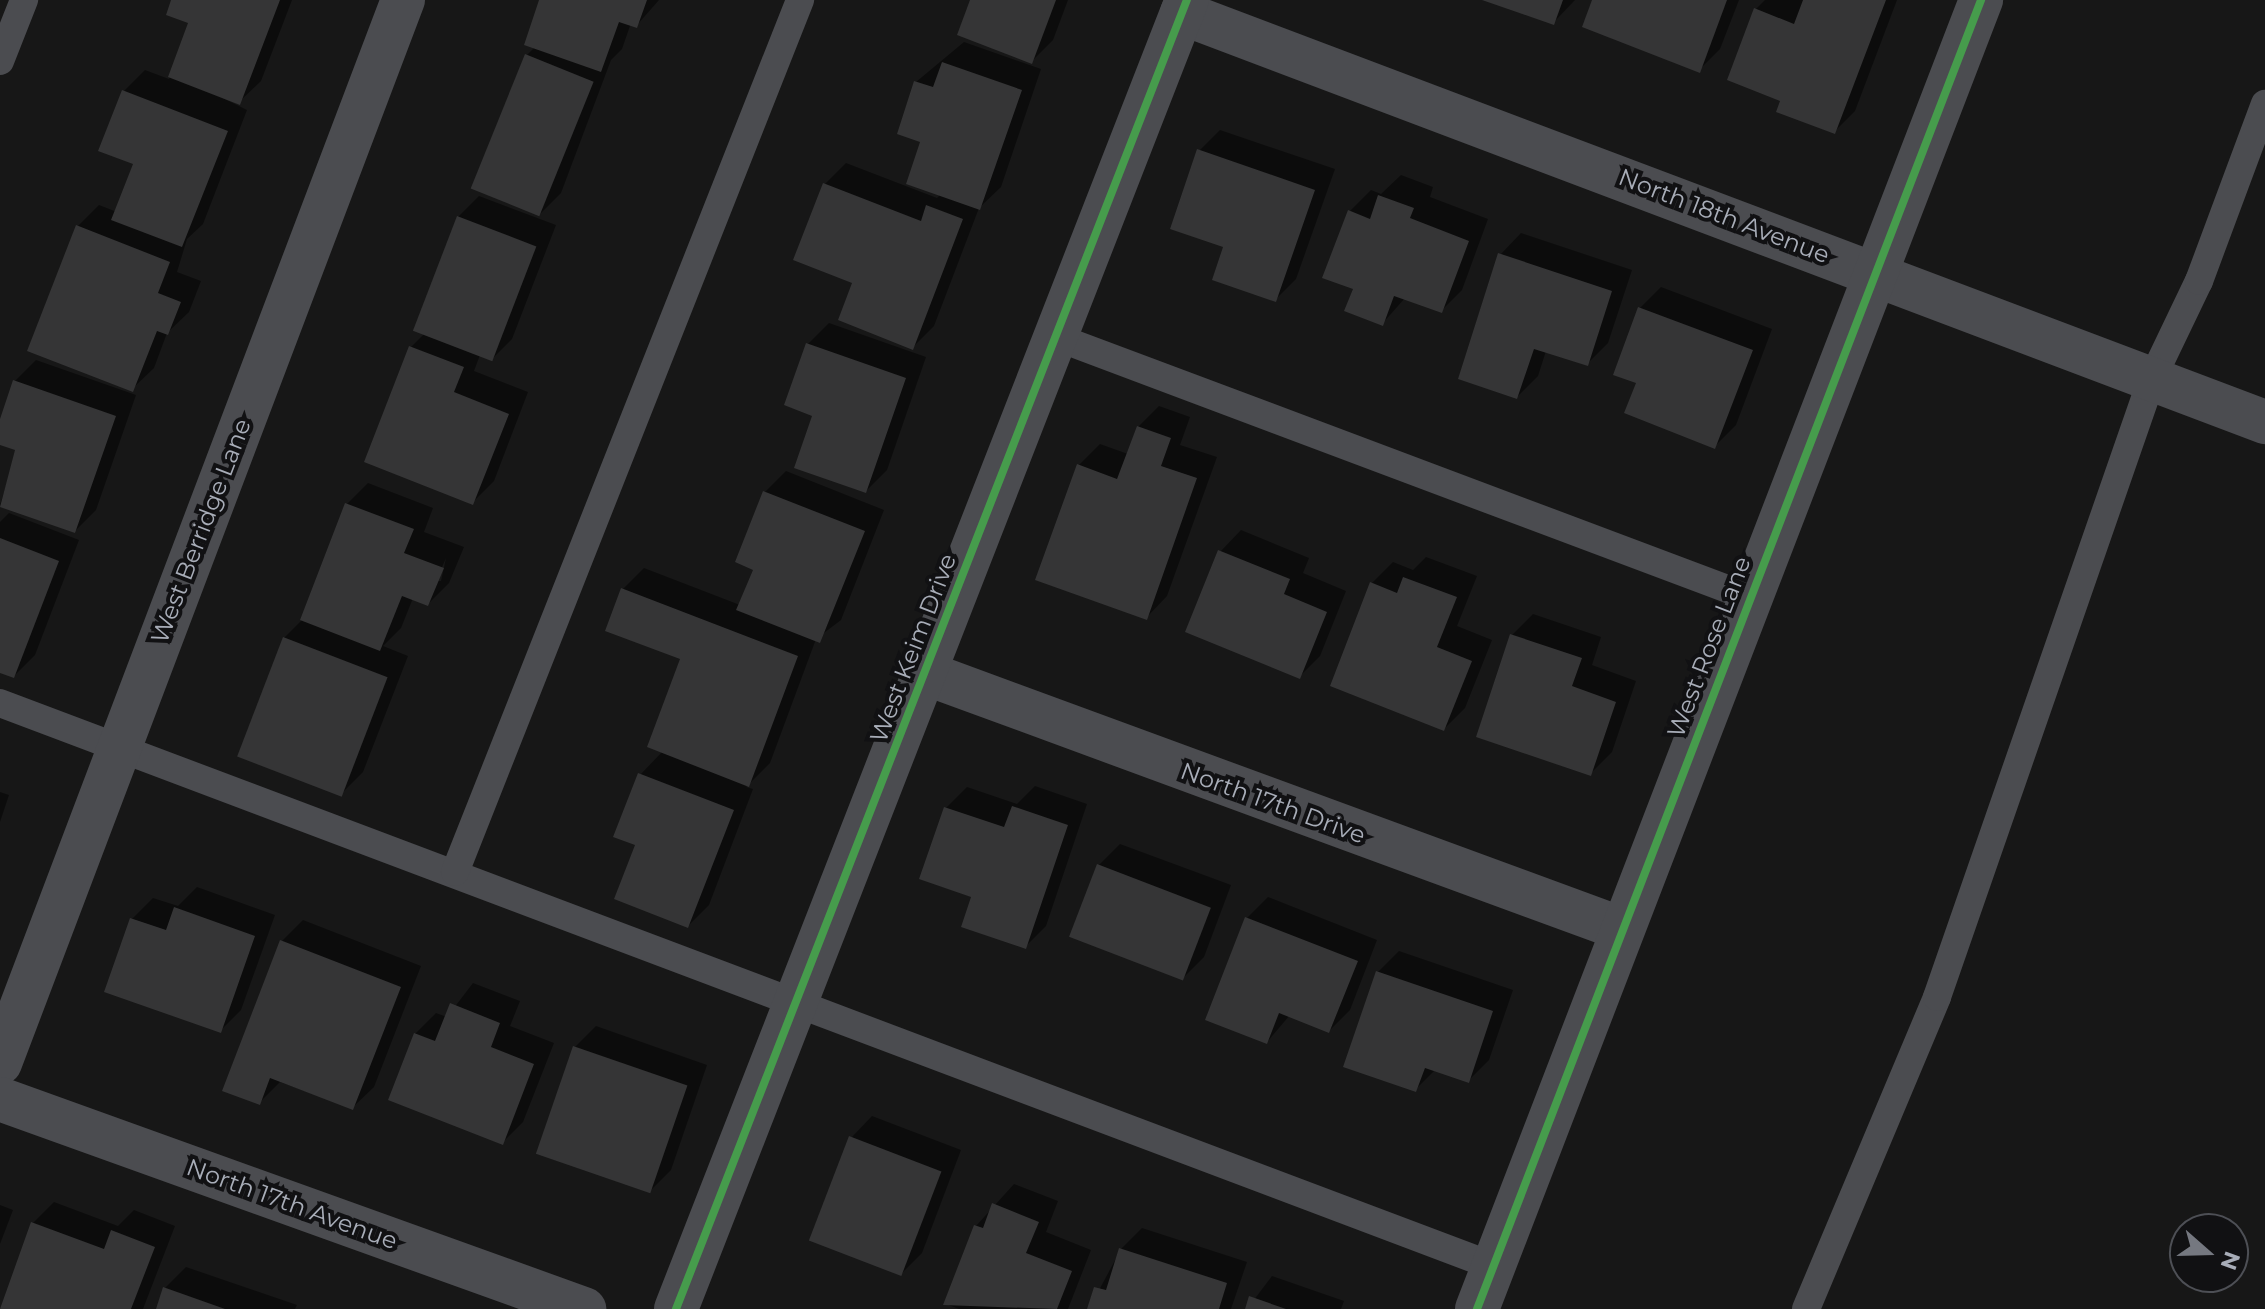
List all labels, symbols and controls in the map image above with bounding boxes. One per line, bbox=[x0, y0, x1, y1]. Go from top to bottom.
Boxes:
street label: North 18th Avenue bbox=[1614, 162, 1834, 270]
street label: West Berridge Lane bbox=[145, 415, 257, 647]
street label: West Keim Drive bbox=[864, 550, 962, 746]
street label: West Rose Lane bbox=[1661, 552, 1757, 742]
street label: North 17th Drive bbox=[1177, 756, 1369, 850]
street label: North 17th Avenue bbox=[183, 1152, 401, 1256]
north arrow bbox=[2169, 1213, 2249, 1293]
text: N bbox=[2214, 1248, 2246, 1274]

